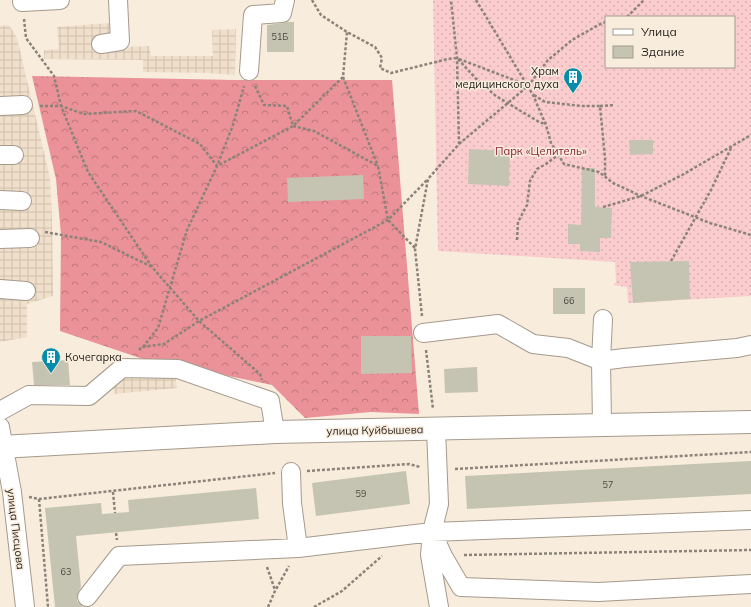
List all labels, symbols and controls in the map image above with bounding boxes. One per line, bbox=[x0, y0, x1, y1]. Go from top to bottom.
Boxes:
legend bbox=[605, 16, 735, 68]
text: Улица bbox=[640, 24, 677, 39]
house number: 51Б bbox=[272, 31, 288, 42]
text: Здание bbox=[641, 44, 685, 59]
place label: Храм медицинского духа bbox=[455, 64, 559, 91]
building icon: Храм медицинского духа bbox=[562, 66, 584, 94]
park label: Парк «Целитель» bbox=[495, 144, 587, 158]
house number: 66 bbox=[564, 295, 574, 306]
building icon: Кочегарка bbox=[40, 346, 62, 374]
place label: Кочегарка bbox=[65, 350, 122, 364]
street label: улица Куйбышева bbox=[326, 422, 424, 438]
house number: 57 bbox=[603, 479, 613, 490]
street label: улица Писцова bbox=[4, 488, 28, 570]
house number: 59 bbox=[356, 488, 366, 499]
house number: 63 bbox=[61, 566, 71, 577]

